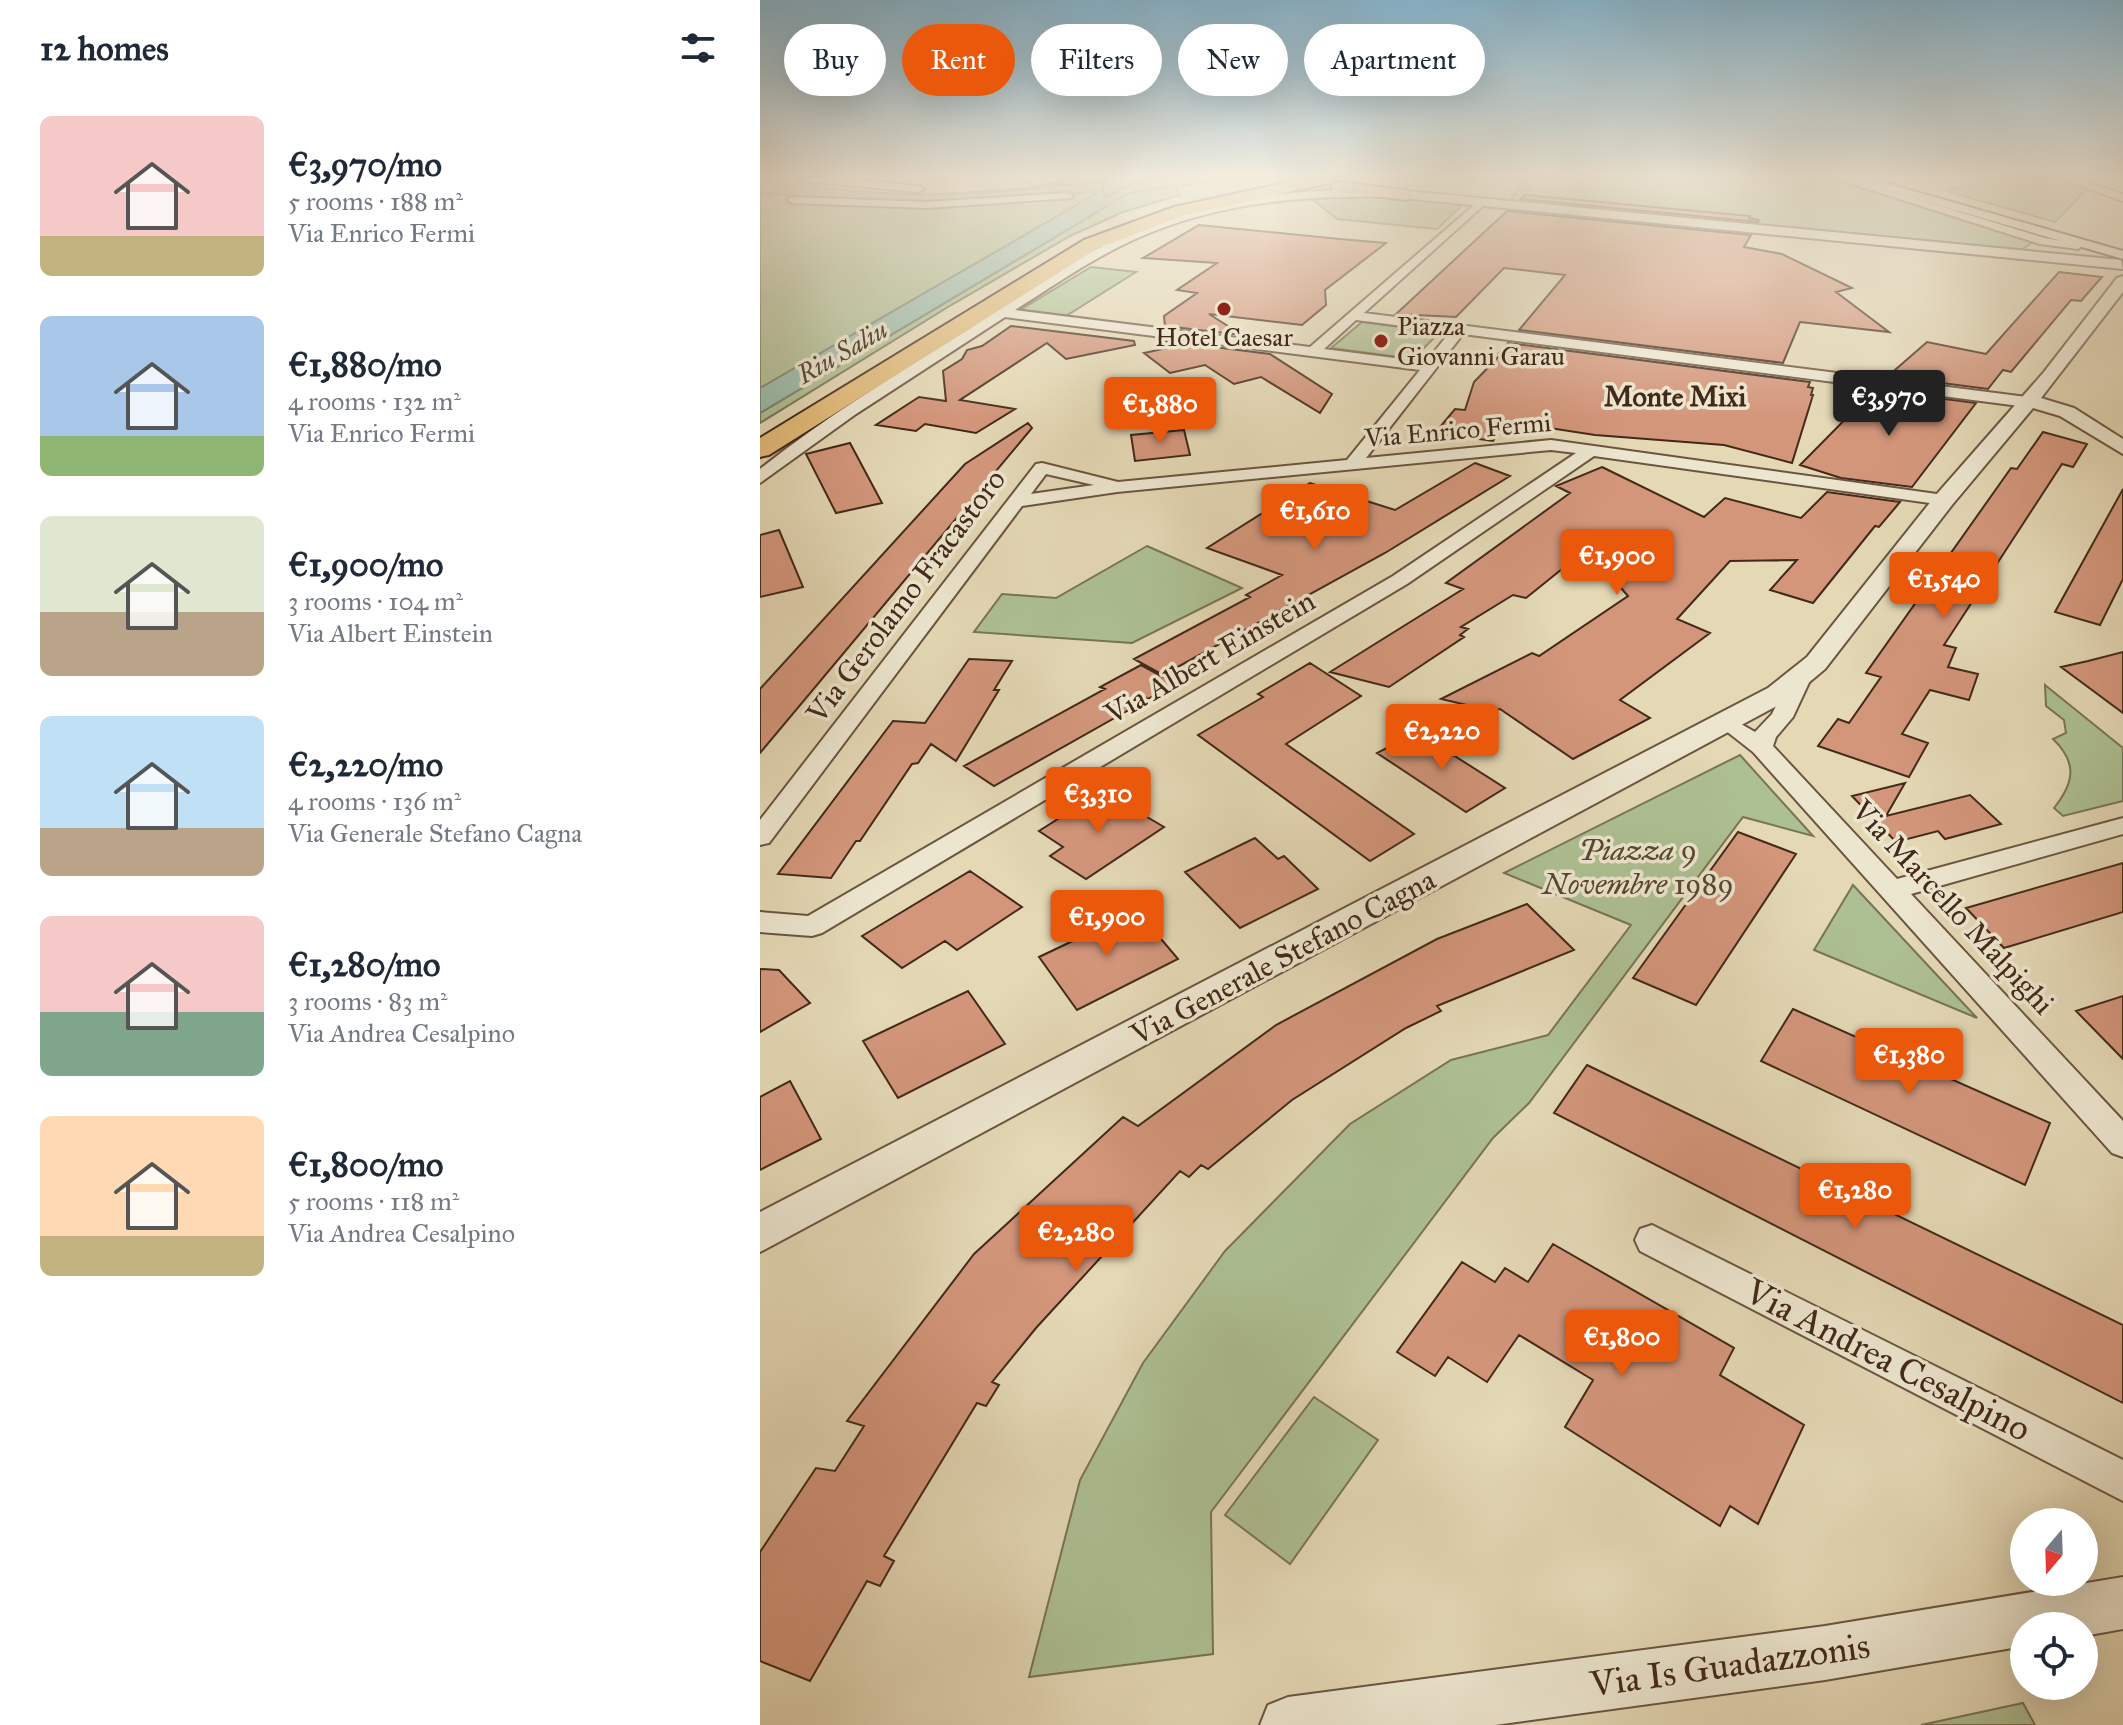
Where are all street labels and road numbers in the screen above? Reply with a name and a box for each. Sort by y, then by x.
street label: Via Enrico Fermi [1362,406,1553,454]
street label: Via Gerolamo Fracastoro [798,462,1013,731]
street label: Via Albert Einstein [1098,582,1321,732]
street label: Via Marcello Malpighi [1844,792,2062,1022]
street label: Via Generale Stefano Cagna [1124,861,1442,1053]
street label: Via Andrea Cesalpino [1737,1269,2038,1451]
street label: Via Is Guadazzonis [1586,1624,1873,1707]

